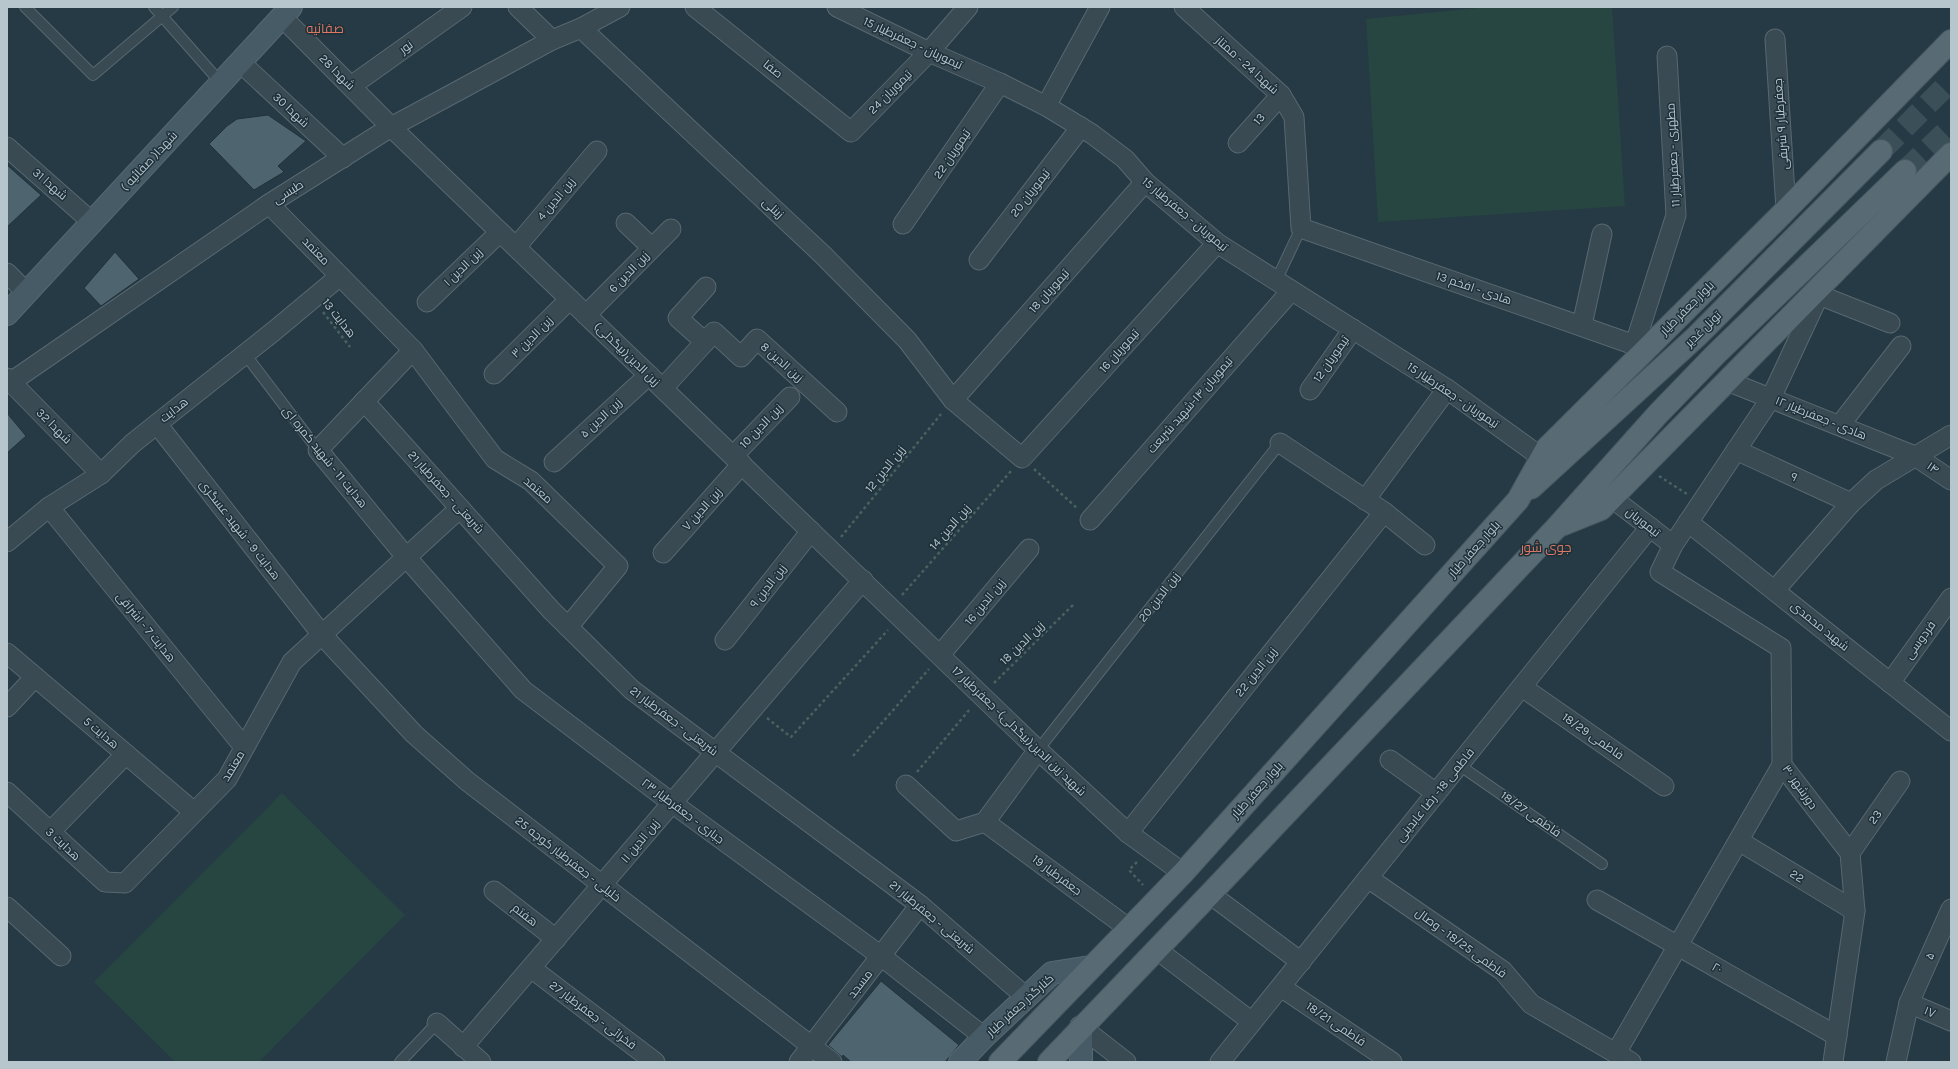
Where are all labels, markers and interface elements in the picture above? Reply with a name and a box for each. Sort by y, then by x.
street label: تیموریان - جعفرطیار 15 [861,14,966,72]
district label: صفائیه [306,21,344,36]
street label: شهدا 24 - ممتاز [1212,32,1281,97]
street label: نور [396,37,415,57]
street label: شهدا 28 [316,51,358,93]
street label: صفا [760,57,786,81]
street label: تیموریان 24 [865,67,915,117]
street label: جعفرطیار ۹ شریفی [1771,78,1791,170]
street label: شهدا 30 [270,90,312,130]
street label: مطهری - جعفرطیار 11 [1663,103,1683,207]
street label: 13 [1250,110,1268,128]
street label: تیموریان 22 [930,126,974,181]
street label: شهدا( صفائیه ) [118,128,180,194]
street label: شهدا 31 [30,165,70,203]
street label: تیموریان 20 [1007,166,1053,220]
street label: تیموریان - جعفرطیار 15 [1139,174,1231,255]
street label: زین الدین 4 [534,175,578,223]
street label: طبسی [270,177,306,207]
street label: زینلی [759,195,787,221]
street label: معتمد [299,234,333,268]
street label: زین الدین ۱ [441,245,485,289]
street label: زین الدین 6 [606,248,652,296]
street label: تیموریان 18 [1026,266,1073,316]
street label: هادی - افخم 13 [1434,269,1514,308]
street label: بلوار جعفر طیار [1656,278,1717,339]
street label: هدایت 13 [319,296,359,340]
street label: تونل غدیر [1681,308,1725,350]
street label: زین الدین ۳ [508,313,556,361]
street label: زین الدین(بیگدلی) [591,319,663,389]
street label: تیموریان 16 [1096,326,1143,376]
street label: تیموریان 12 [1310,332,1353,385]
street label: زین الدین 8 [758,339,806,385]
street label: تیموریان ۱۴-شهید شریعت [1144,353,1236,456]
street label: تیموریان - جعفرطیار 15 [1404,359,1502,431]
street label: هادی - جعفرطیار ۱۲ [1773,393,1869,443]
street label: هدایت [157,395,191,425]
street label: زین الدین ۵ [577,395,625,441]
street label: زین الدین 10 [736,401,786,451]
street label: هدایت 11 - شهید کمره ای [280,403,370,511]
street label: شهدا 32 [33,405,75,447]
street label: زین الدین 12 [862,443,908,495]
street label: شریعتی - جعفرطیار 21 [405,448,487,536]
street label: ۱۴ [1924,459,1942,477]
street label: ۹ [1788,469,1800,485]
street label: معتمد [521,474,555,506]
street label: هدایت 9 - شهید عسگری [197,477,283,583]
street label: زین الدین ۷ [679,485,725,533]
street label: زین الدین 14 [926,501,974,553]
street label: تیموریان [1623,504,1664,540]
street label: بلوار جعفر طیار [1445,518,1503,581]
district label: جوی شور [1519,540,1572,555]
street label: زین الدین ۹ [747,562,789,610]
street label: زین الدین 20 [1135,569,1183,625]
street label: زین الدین 16 [962,576,1008,628]
street label: هدایت 7 - اشراقی [114,589,178,665]
street label: شهید محمدی [1788,598,1852,654]
street label: زین الدین 18 [997,618,1047,668]
street label: فردوسی [1901,618,1939,662]
street label: زین الدین 22 [1232,645,1280,699]
street label: شهید زین الدین(بیگدلی)- جعفرطیار 17 [949,663,1089,799]
street label: شریعتی - جعفرطیار 21 [627,683,721,759]
street label: فاطمی 18/29 [1560,710,1626,762]
street label: هدایت 5 [80,714,122,752]
street label: فاطمی 18- رضا عابدینی [1393,745,1477,845]
street label: معتمد [218,748,248,784]
street label: بلوار جعفر طیار [1228,759,1286,822]
street label: دورشهر ۳۰ [1780,762,1820,812]
street label: جباری - جعفرطیار ۲۳ [639,775,727,847]
street label: فاطمی 18/27 [1498,788,1564,840]
street label: 23 [1865,807,1885,827]
street label: خلیلی - جعفرطیار کوچه 25 [511,813,624,906]
street label: زین الدین ۱۱ [618,816,662,866]
street label: هدایت 3 [43,825,83,863]
street label: جعفرطیار 19 [1029,852,1085,898]
street label: 22 [1787,866,1807,886]
street label: شریعتی - جعفرطیار 21 [887,877,977,957]
street label: هفتم [509,901,541,930]
street label: فاطمی 18/25 - وصال [1413,905,1509,981]
street label: ۵ [1922,950,1938,962]
street label: ۲۰ [1709,960,1725,976]
street label: مسجد [845,967,875,1001]
street label: کنارگذر جعفر طیار [983,971,1057,1040]
street label: فخرائی - جعفرطیار 27 [547,978,639,1052]
street label: فاطمی 18/21 [1304,999,1368,1049]
street label: ۱۷ [1922,1003,1938,1021]

